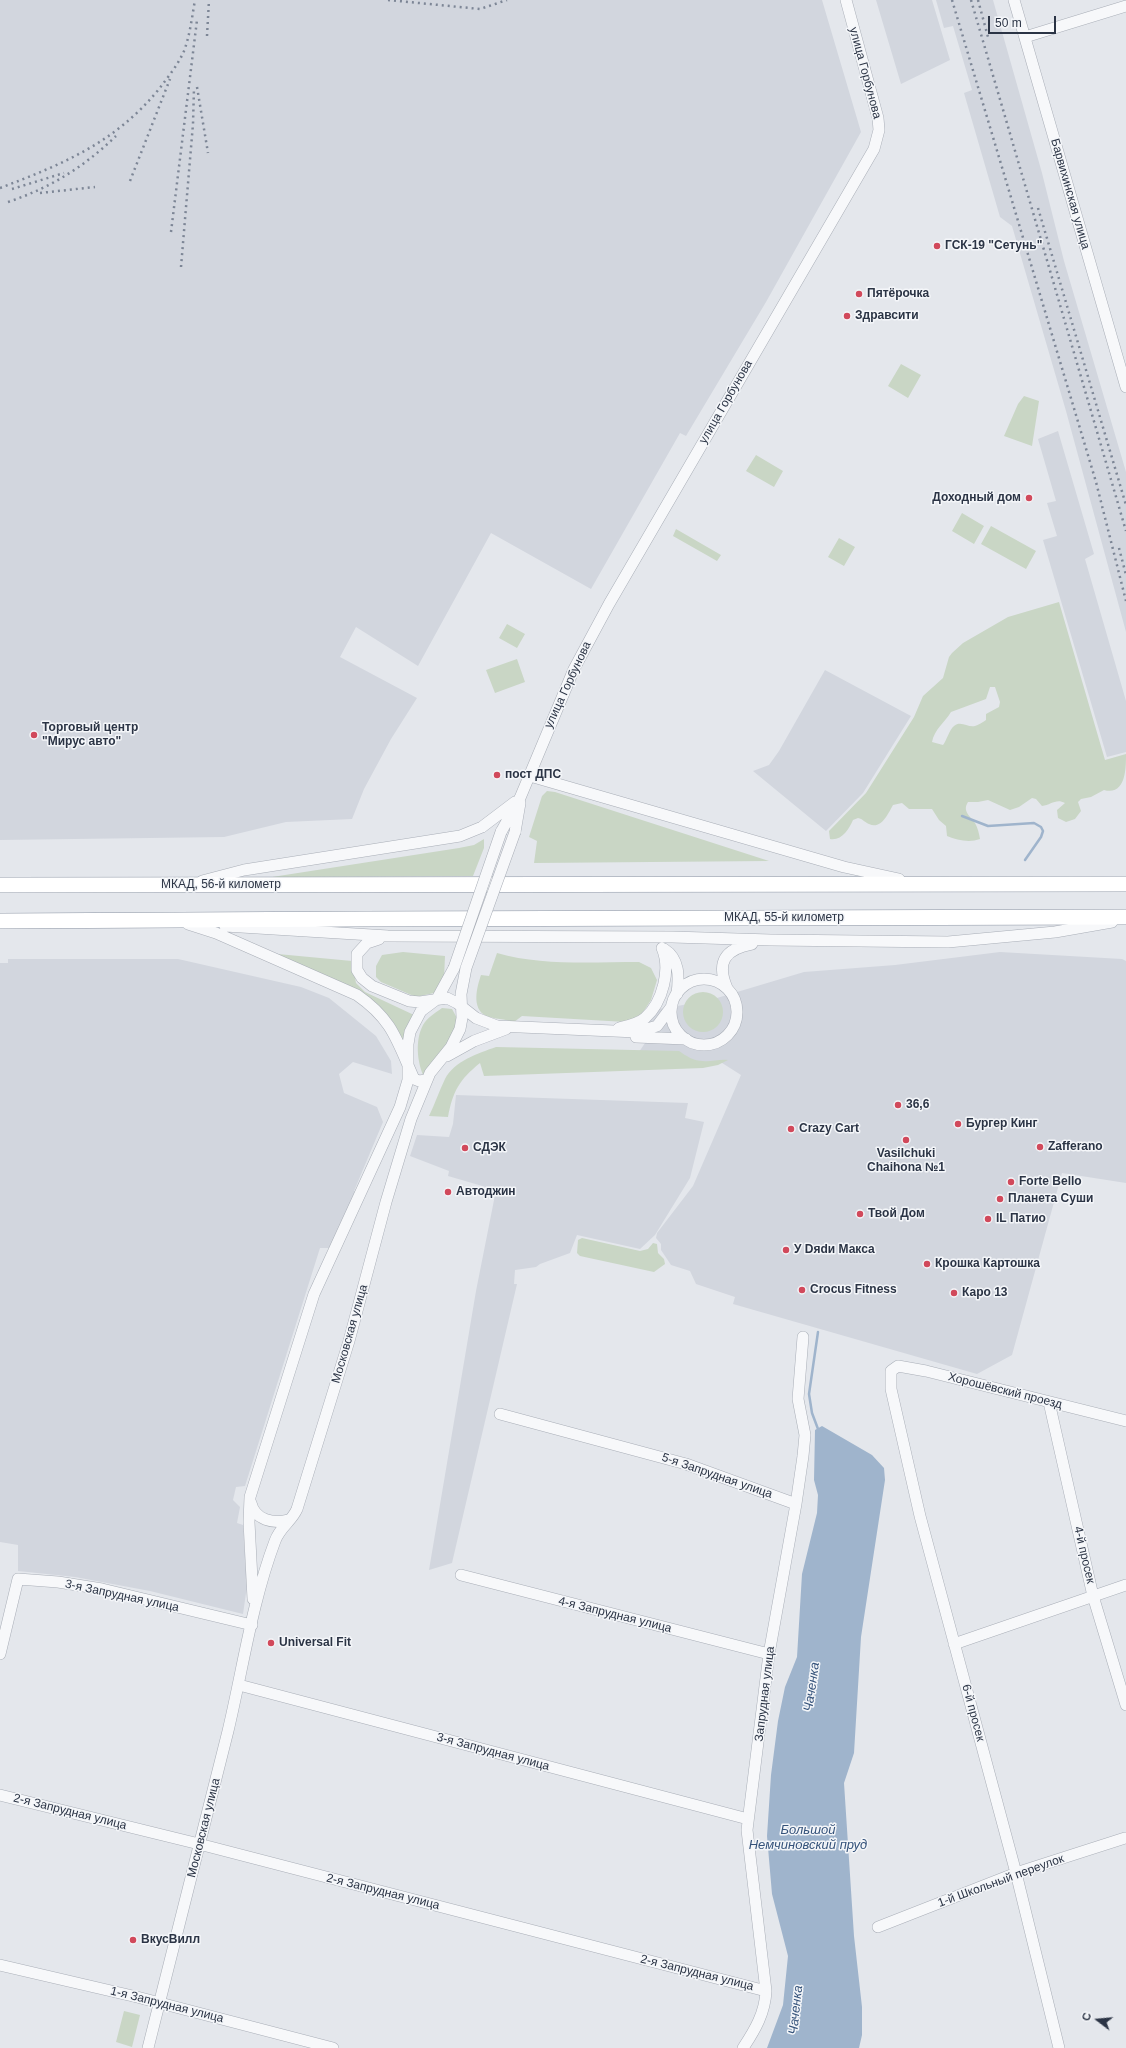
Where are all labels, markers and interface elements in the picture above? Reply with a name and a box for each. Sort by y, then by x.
scale bar [990,8,1058,34]
text: 50 m [995,16,1022,30]
street label: улица Горбунова [846,26,884,120]
street label: Барвихинская улица [1047,137,1093,251]
place label: ГСК-19 "Сетунь" [945,239,1042,253]
marker: ГСК-19 "Сетунь" [932,241,942,251]
place label: Пятёрочка [867,287,929,301]
marker: Пятёрочка [854,289,864,299]
place label: Здравсити [855,309,919,323]
marker: Здравсити [842,311,852,321]
street label: улица Горбунова [696,358,756,446]
place label: Доходный дом [932,491,1021,505]
marker: Доходный дом [1024,493,1034,503]
street label: улица Горбунова [542,639,594,731]
place label: Торговый центр "Мирус авто" [42,721,138,749]
marker: Торговый центр "Мирус авто" [29,730,39,740]
place label: пост ДПС [505,768,561,782]
marker: пост ДПС [492,770,502,780]
street label: МКАД, 56-й километр [161,878,281,892]
street label: МКАД, 55-й километр [724,911,844,925]
place label: 36,6 [906,1098,929,1112]
marker: 36,6 [893,1100,903,1110]
place label: Бургер Кинг [966,1117,1038,1131]
marker: Бургер Кинг [953,1119,963,1129]
place label: Crazy Cart [799,1122,859,1136]
marker: Crazy Cart [786,1124,796,1134]
marker: Vasilchuki Chaihona №1 [901,1135,911,1145]
place label: Zafferano [1048,1140,1103,1154]
place label: СДЭК [473,1141,506,1155]
marker: Zafferano [1035,1142,1045,1152]
marker: СДЭК [460,1143,470,1153]
place label: Vasilchuki Chaihona №1 [867,1147,945,1175]
place label: Forte Bello [1019,1175,1082,1189]
marker: Forte Bello [1006,1177,1016,1187]
place label: Автоджин [456,1185,516,1199]
marker: Автоджин [443,1187,453,1197]
place label: Планета Суши [1008,1192,1093,1206]
marker: Планета Суши [995,1194,1005,1204]
place label: Твой Дом [868,1207,925,1221]
marker: Твой Дом [855,1209,865,1219]
place label: IL Патио [996,1212,1046,1226]
marker: IL Патио [983,1214,993,1224]
place label: У Dяdи Макса [794,1243,875,1257]
marker: У Dяdи Макса [781,1245,791,1255]
place label: Крошка Картошка [935,1257,1040,1271]
marker: Крошка Картошка [922,1259,932,1269]
street label: Московская улица [329,1283,371,1385]
place label: Crocus Fitness [810,1283,897,1297]
marker: Crocus Fitness [797,1285,807,1295]
place label: Каро 13 [962,1286,1007,1300]
marker: Каро 13 [949,1288,959,1298]
street label: Хорошёвский проезд [947,1370,1063,1412]
street label: 5-я Запрудная улица [660,1450,774,1502]
street label: 4-й просек [1070,1525,1098,1585]
street label: 3-я Запрудная улица [64,1577,180,1615]
street label: 4-я Запрудная улица [557,1594,673,1636]
place label: Universal Fit [279,1636,351,1650]
marker: Universal Fit [266,1638,276,1648]
street label: Запрудная улица [752,1646,778,1742]
water label: Чаченка [801,1661,823,1713]
street label: 6-й просек [958,1683,988,1743]
street label: 3-я Запрудная улица [435,1730,551,1774]
street label: Московская улица [185,1777,223,1879]
street label: 2-я Запрудная улица [12,1791,128,1833]
water label: Большой Немчиновский пруд [749,1822,867,1853]
street label: 1-й Школьный переулок [936,1851,1066,1911]
street label: 2-я Запрудная улица [325,1871,441,1913]
place label: ВкусВилл [141,1933,200,1947]
marker: ВкусВилл [128,1935,138,1945]
street label: 2-я Запрудная улица [639,1952,755,1994]
street label: 1-я Запрудная улица [109,1984,225,2026]
water label: Чаченка [786,1985,806,2035]
north arrow [1078,2000,1118,2040]
text: С [1080,2011,1093,2022]

